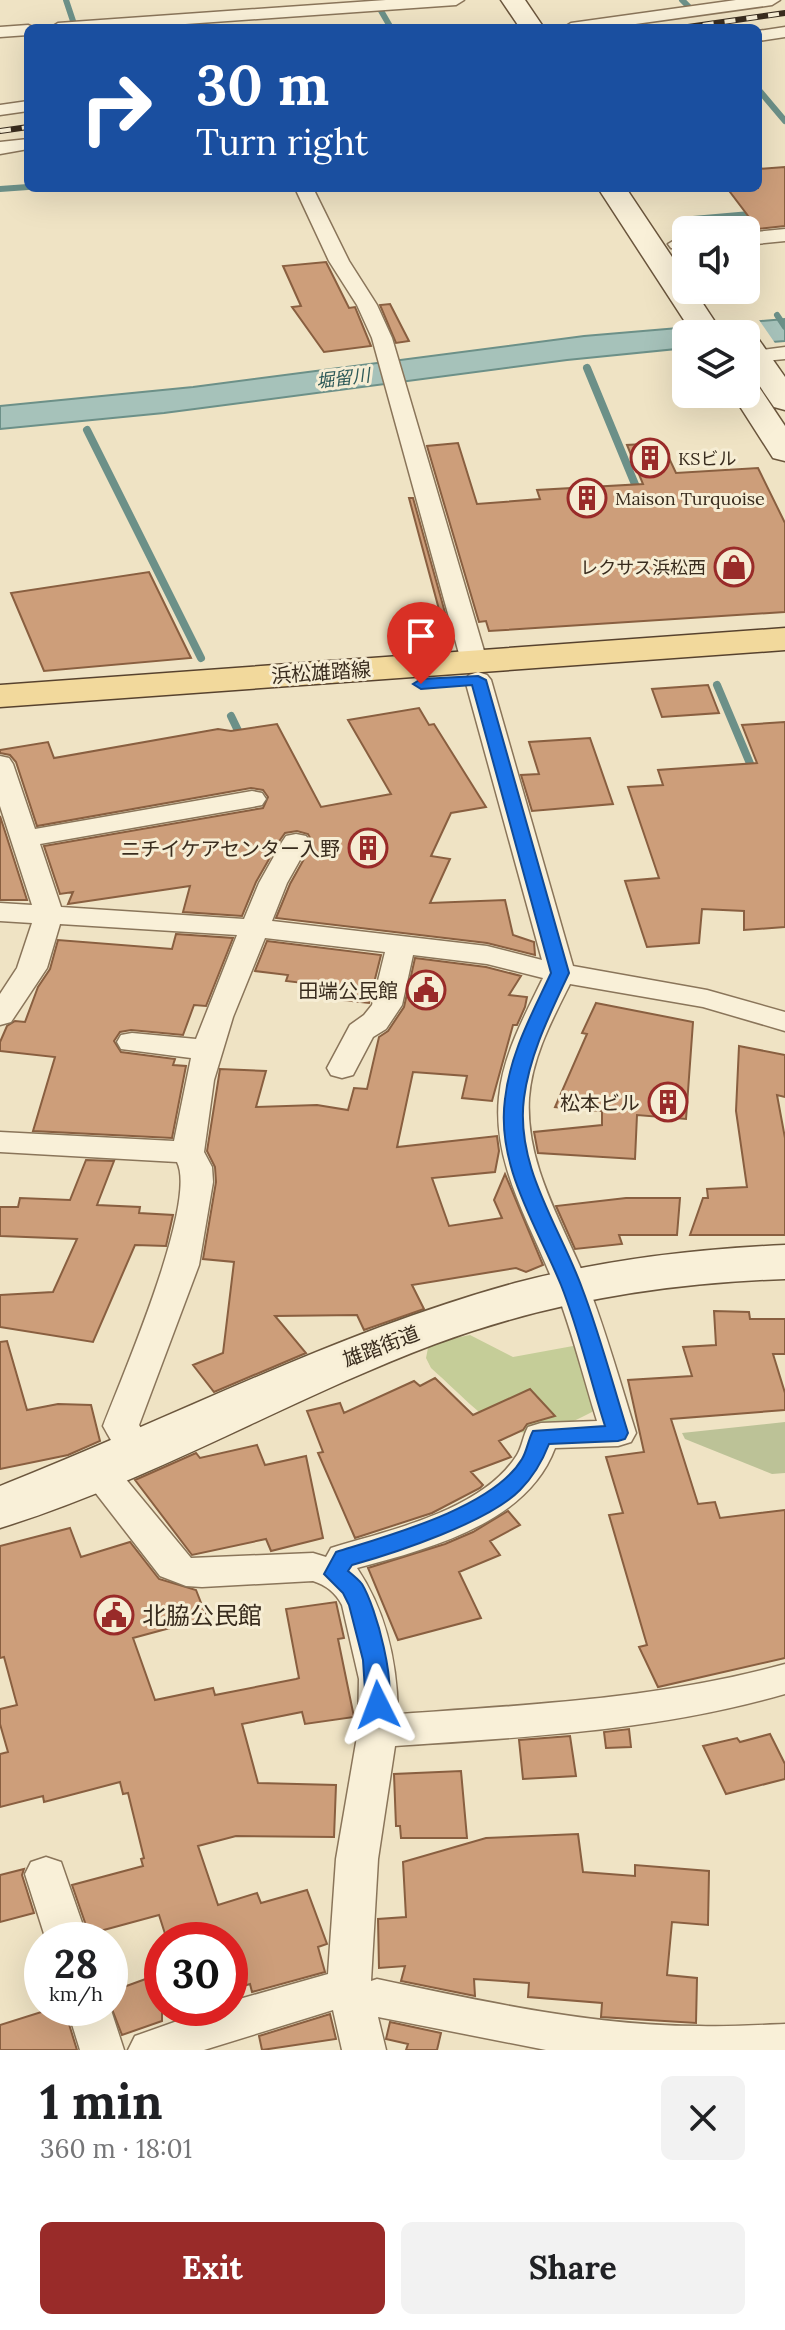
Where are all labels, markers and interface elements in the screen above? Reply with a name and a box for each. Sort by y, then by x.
text: 30 m [196,49,329,120]
icon: right [64,56,168,160]
text: Turn right [196,119,369,165]
map controls [672,216,760,408]
button: sound [672,216,760,304]
button: layers [672,320,760,408]
water label: 堀留川 [315,363,373,393]
building icon: KSビル [629,437,671,479]
place label: KSビル [678,447,737,470]
building icon: Maison Turquoise [566,477,608,519]
place label: Maison Turquoise [615,487,765,510]
shop icon: レクサス浜松西 [713,546,755,588]
place label: レクサス浜松西 [580,556,706,579]
pin [387,602,455,684]
icon: arrive [399,614,443,658]
street label: 浜松雄踏線 [270,656,372,688]
building icon: ニチイケアセンター入野 [347,827,389,869]
place label: ニチイケアセンター入野 [120,836,340,861]
public building icon: 田端公民館 [405,969,447,1011]
place label: 田端公民館 [298,978,398,1003]
building icon: 松本ビル [647,1081,689,1123]
place label: 松本ビル [560,1090,640,1115]
street label: 雄踏街道 [339,1320,423,1372]
public building icon: 北脇公民館 [93,1594,135,1636]
place label: 北脇公民館 [142,1600,262,1631]
position arrow [336,1663,420,1747]
speed limit sign: 30 [144,1922,248,2026]
text: 28 [54,1938,98,1989]
text: km/h [49,1981,103,2006]
text: 1 min [40,2071,163,2132]
button: close [661,2076,745,2160]
text: 360 m · 18:01 [40,2132,192,2165]
button: Exit [40,2222,385,2314]
button: Share [401,2222,745,2314]

